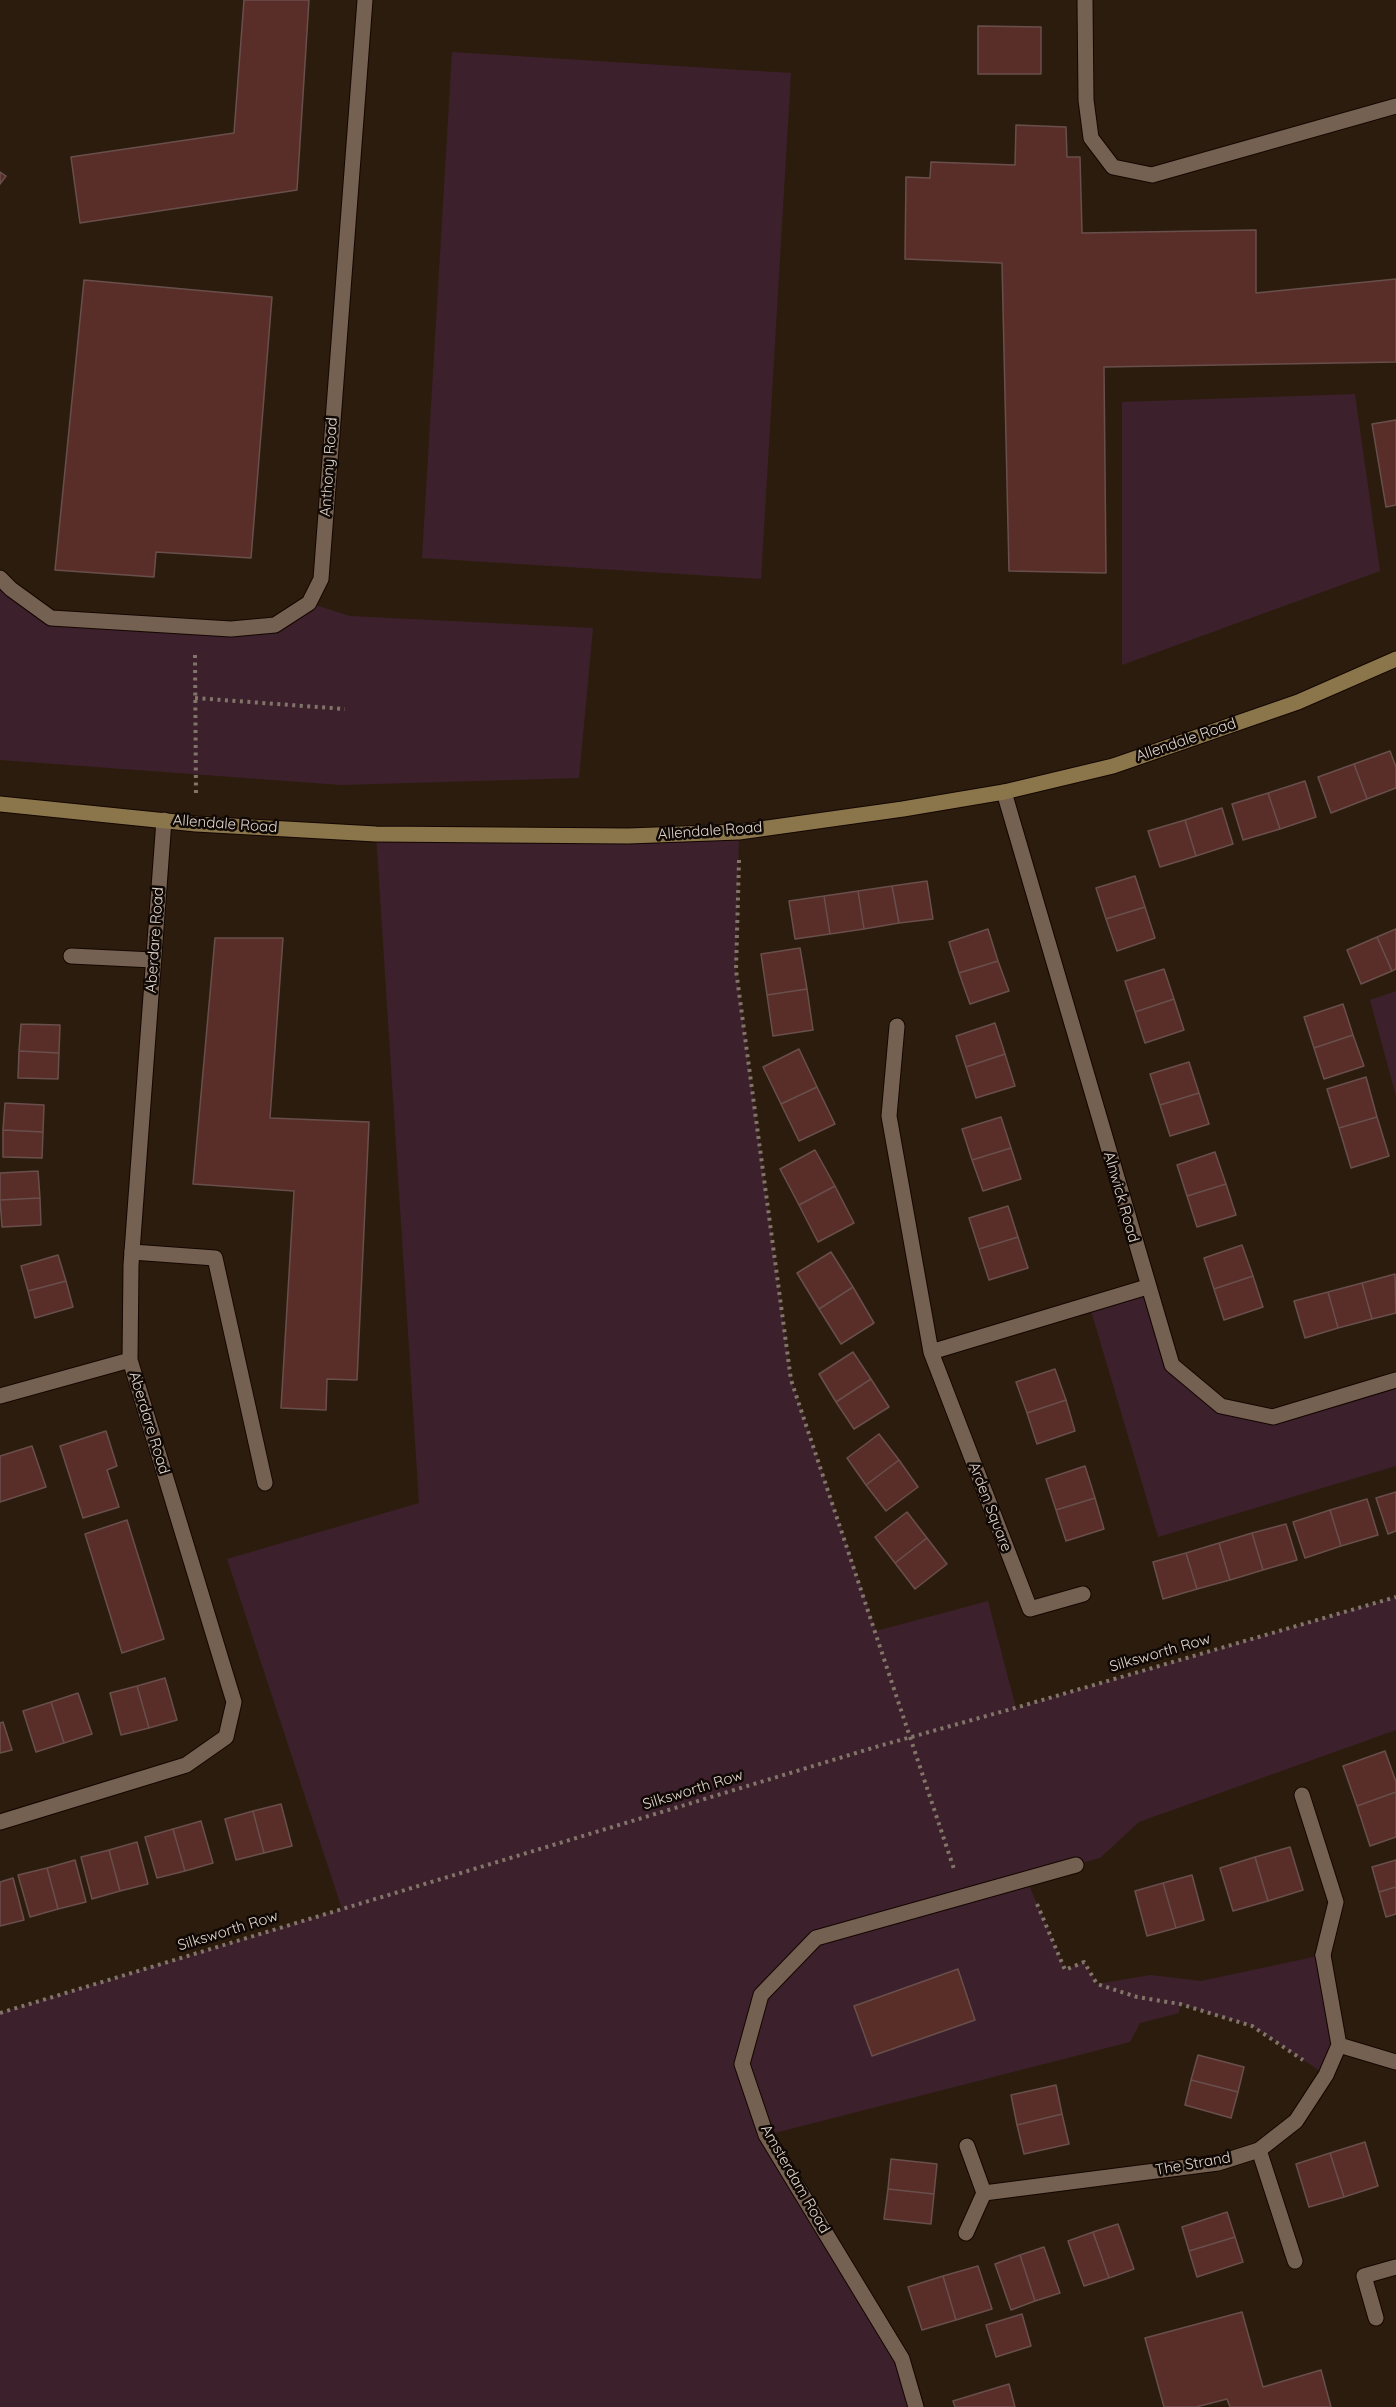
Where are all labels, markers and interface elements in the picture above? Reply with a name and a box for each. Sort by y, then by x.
street label: Anthony Road [317,417,341,517]
street label: Allendale Road [1133,714,1239,766]
street label: Allendale Road [172,811,278,837]
street label: Allendale Road [657,818,763,844]
street label: Aberdare Road [142,886,168,994]
street label: Alnwick Road [1099,1150,1143,1244]
street label: Aberdare Road [125,1370,173,1476]
street label: Arden Square [965,1460,1015,1554]
street label: Silksworth Row [1107,1630,1213,1676]
street label: Silksworth Row [641,1766,745,1814]
street label: Silksworth Row [176,1907,280,1955]
street label: Amsterdam Road [757,2121,833,2237]
street label: The Strand [1154,2149,1232,2179]

